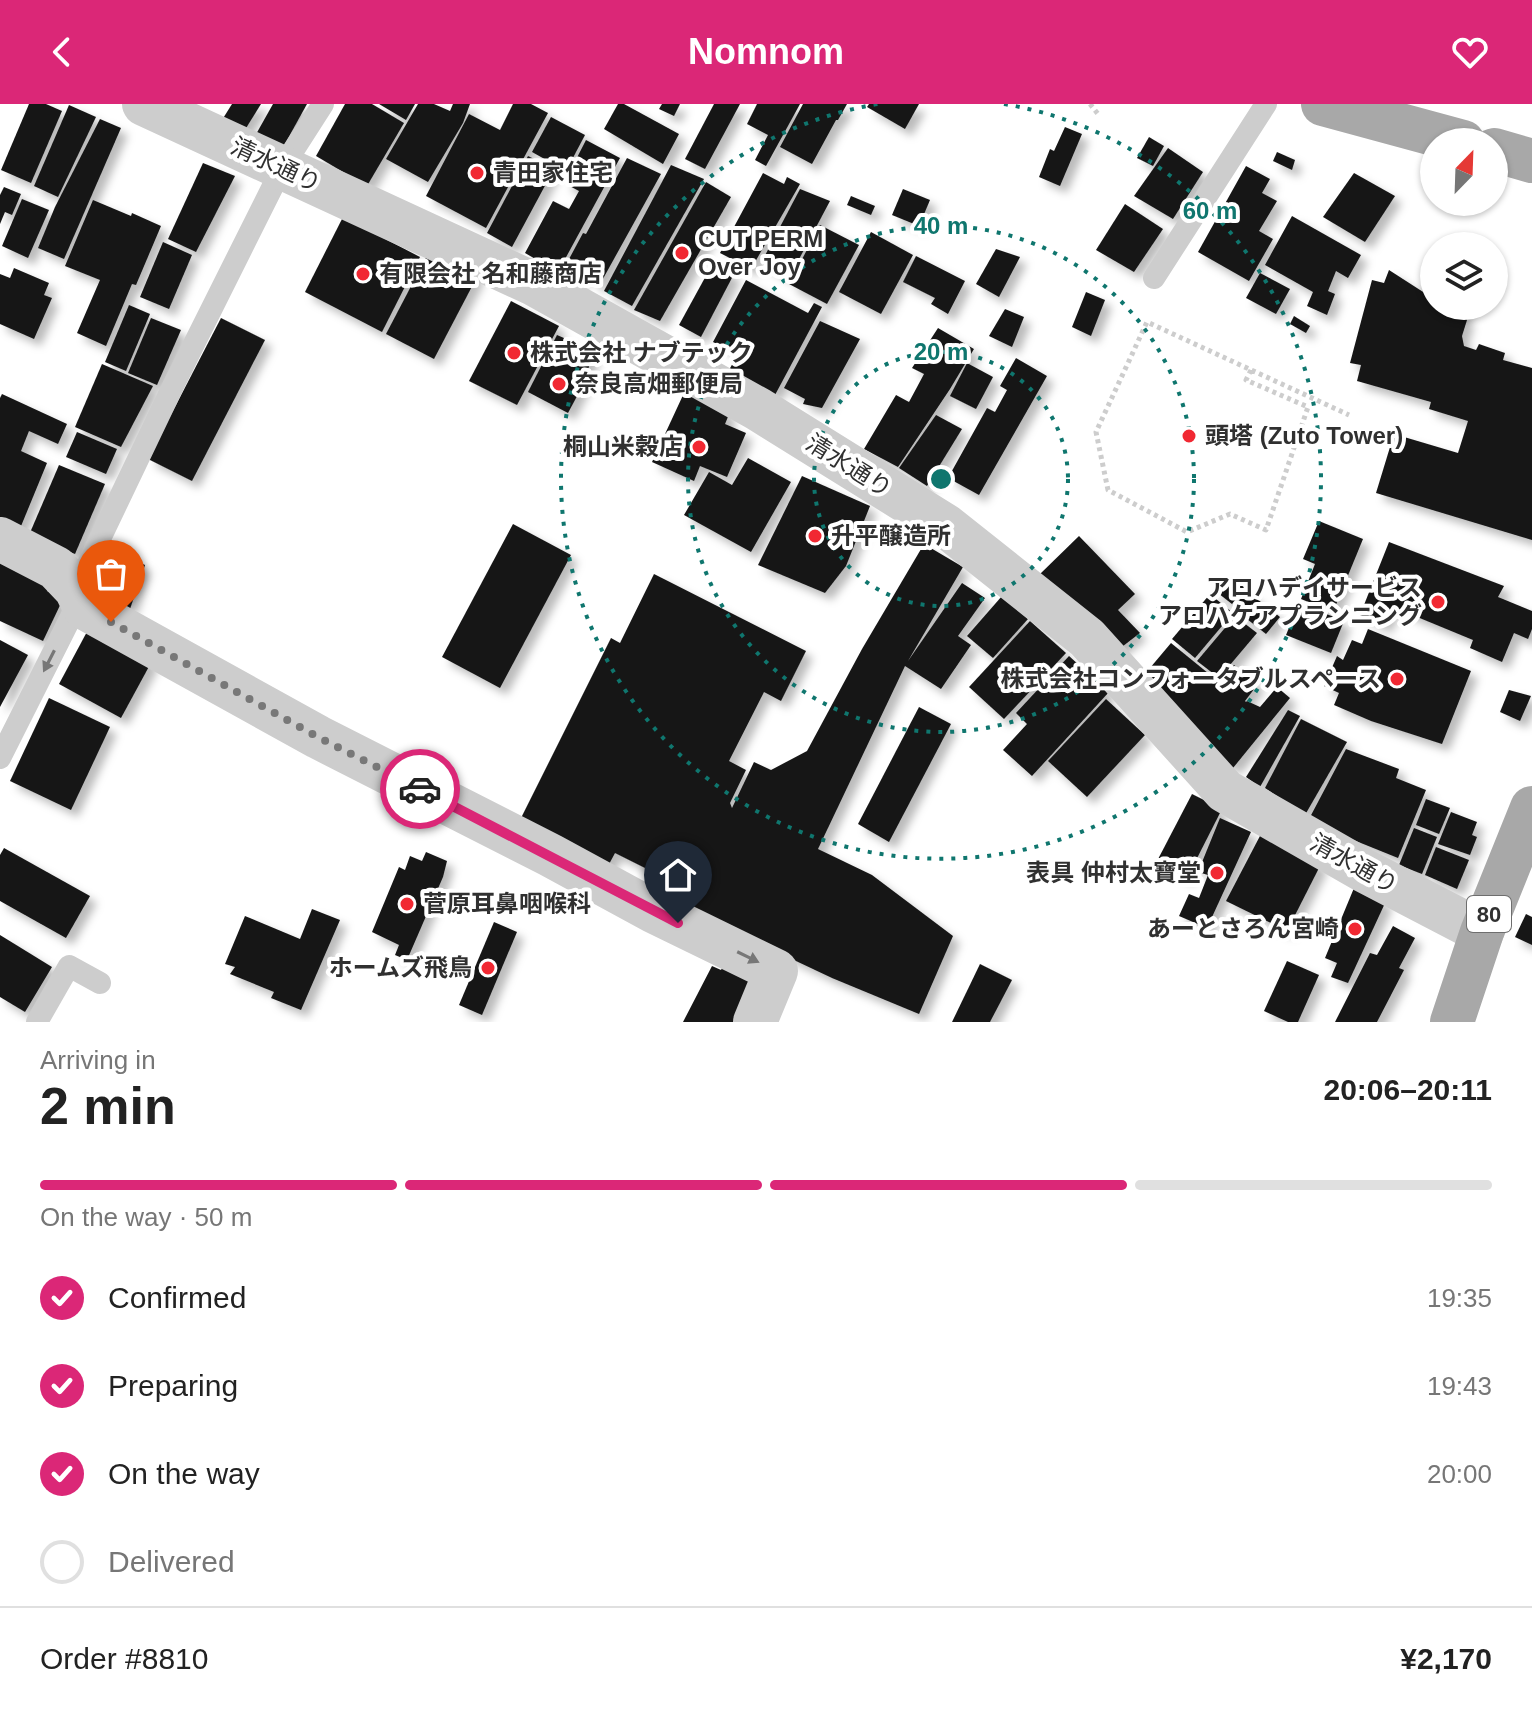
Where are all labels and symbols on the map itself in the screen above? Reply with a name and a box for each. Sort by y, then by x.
north arrow [1420,128,1508,216]
street label: 清水通り [227,132,325,197]
place label: 青田家住宅 [493,159,613,186]
marker: 青田家住宅 [468,164,486,182]
text: 60 m [1183,197,1237,224]
text: 40 m [914,212,968,239]
place label: CUT PERM Over Joy [698,225,823,280]
marker: CUT PERM Over Joy [673,244,691,262]
place label: 有限会社 名和藤商店 [379,260,602,287]
marker: 有限会社 名和藤商店 [354,265,372,283]
text: 20 m [914,338,968,365]
place label: 株式会社 ナブテック [530,339,753,366]
marker: 株式会社 ナブテック [505,344,523,362]
place label: 奈良高畑郵便局 [575,370,743,397]
marker: 奈良高畑郵便局 [550,375,568,393]
place label: 頭塔 (Zuto Tower) [1205,422,1403,449]
marker: 頭塔 (Zuto Tower) [1180,427,1198,445]
street label: 清水通り [801,429,897,502]
place label: 桐山米穀店 [563,433,683,460]
marker: 桐山米穀店 [690,438,708,456]
centre of rings [927,465,955,493]
place label: 升平醸造所 [831,522,951,549]
marker: 升平醸造所 [806,527,824,545]
pin [77,540,145,622]
place label: アロハデイサービス アロハケアプランニング [1158,574,1422,629]
marker: アロハデイサービス アロハケアプランニング [1429,593,1447,611]
one-way arrow [42,649,55,672]
place label: 株式会社コンフォータブルスペース [1001,665,1381,692]
marker: 株式会社コンフォータブルスペース [1388,670,1406,688]
courier [380,749,460,829]
street label: 清水通り [1306,828,1403,899]
pin [644,841,712,923]
place label: 表具 仲村太寶堂 [1026,859,1201,886]
marker: 表具 仲村太寶堂 [1208,864,1226,882]
place label: 菅原耳鼻咽喉科 [423,890,591,917]
marker: 菅原耳鼻咽喉科 [398,895,416,913]
road number: 80 [1467,896,1511,932]
place label: あーとさろん宮崎 [1147,915,1339,942]
marker: あーとさろん宮崎 [1346,920,1364,938]
one-way arrow [736,950,759,964]
place label: ホームズ飛鳥 [329,954,472,981]
marker: ホームズ飛鳥 [479,959,497,977]

